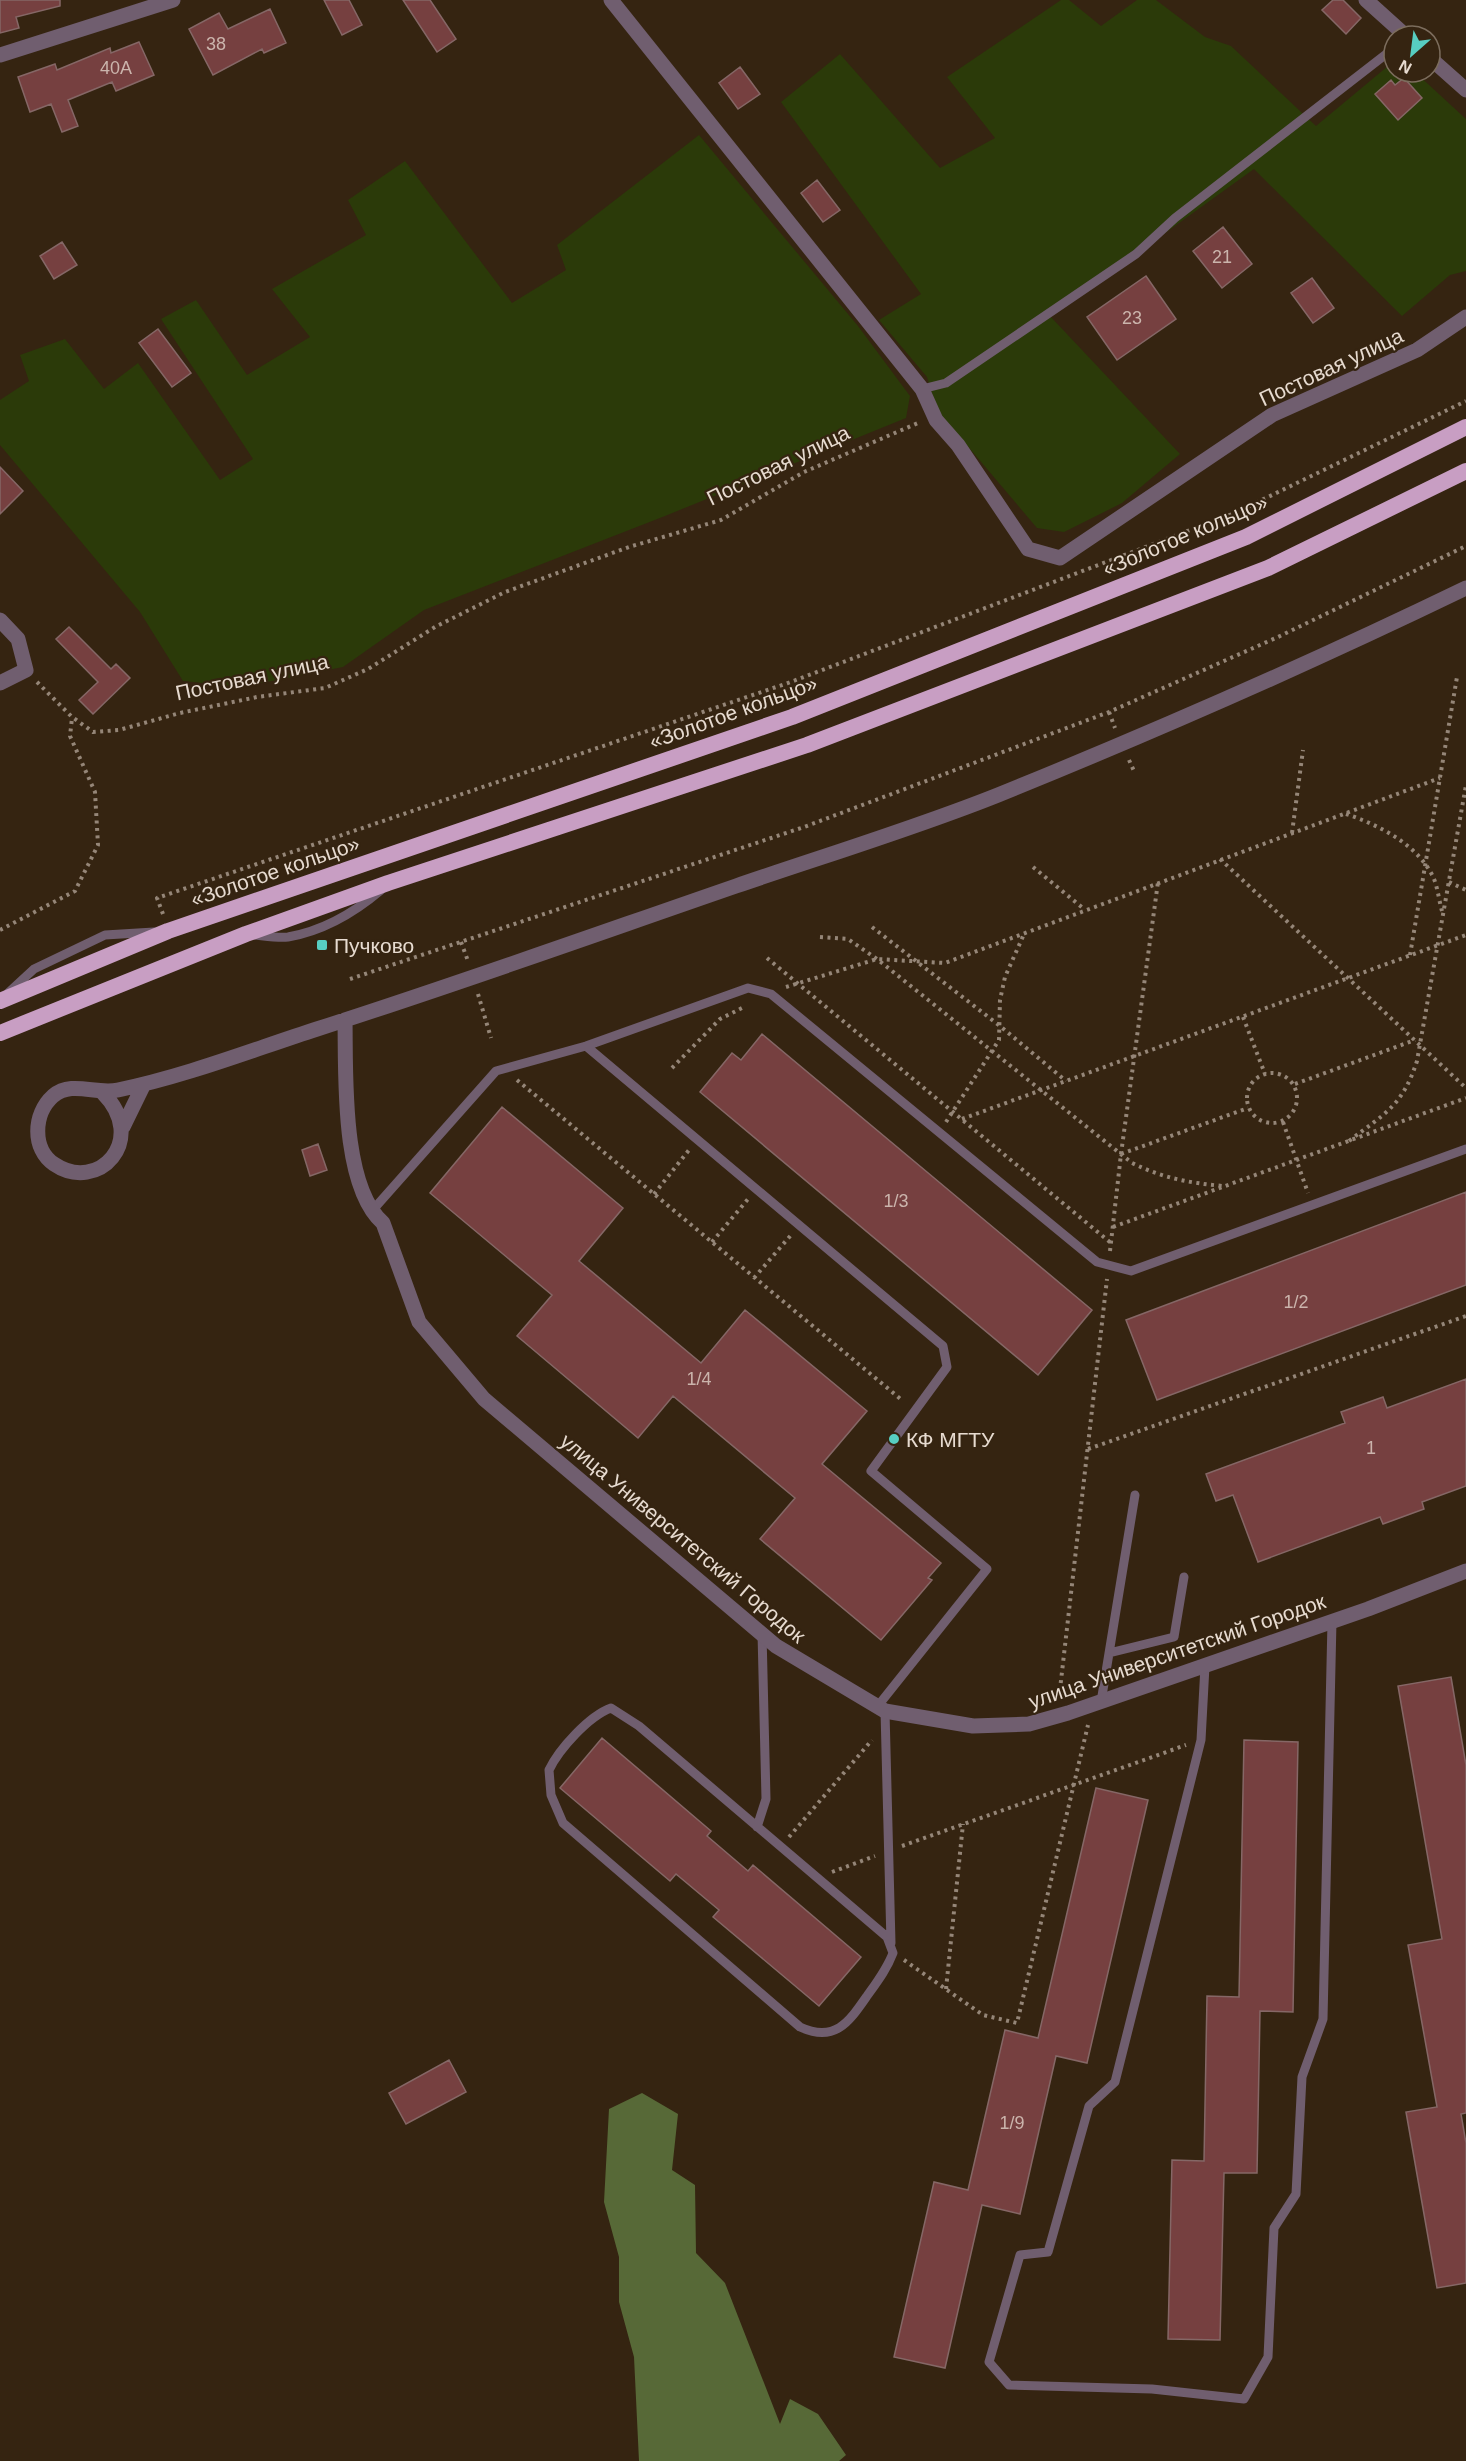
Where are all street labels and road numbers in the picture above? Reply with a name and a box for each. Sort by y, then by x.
street label: Постовая улица [1256,324,1407,410]
street label: Постовая улица [703,420,853,510]
street label: «Золотое кольцо» [1099,490,1271,580]
street label: Постовая улица [173,649,331,704]
street label: «Золотое кольцо» [646,671,820,753]
street label: «Золотое кольцо» [188,831,362,911]
street label: улица Университетский Городок [556,1429,811,1648]
street label: улица Университетский Городок [1026,1589,1329,1713]

